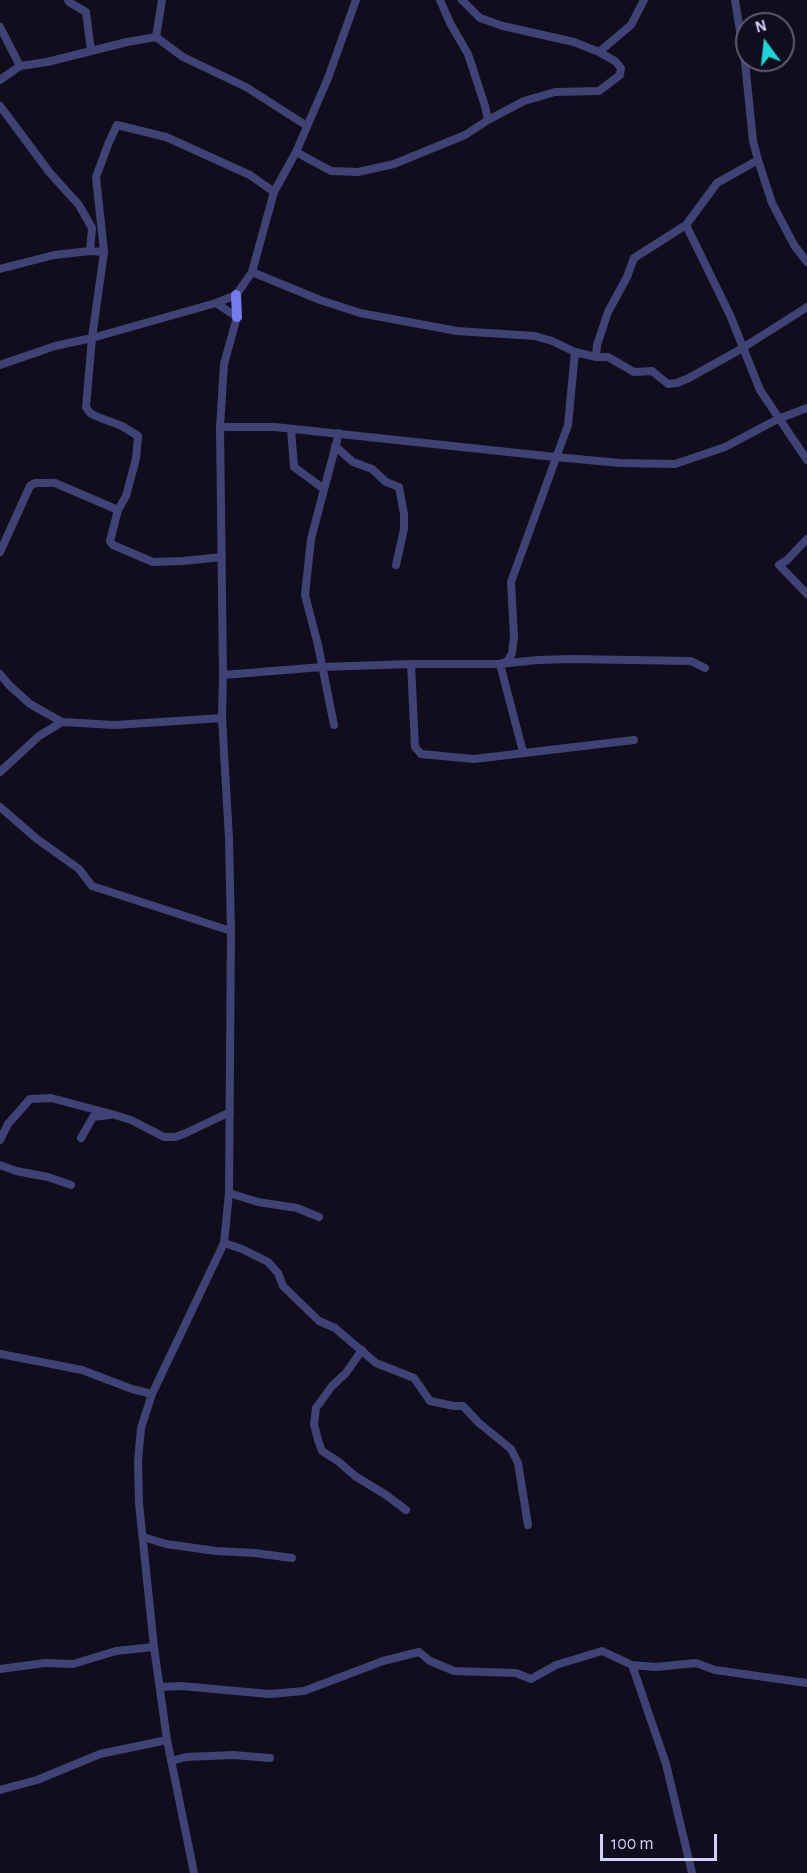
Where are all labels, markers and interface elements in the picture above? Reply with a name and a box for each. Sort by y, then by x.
north arrow [735,12,795,72]
text: N [753,17,768,36]
scale bar [603,1822,720,1860]
text: 100 m [611,1835,654,1853]

